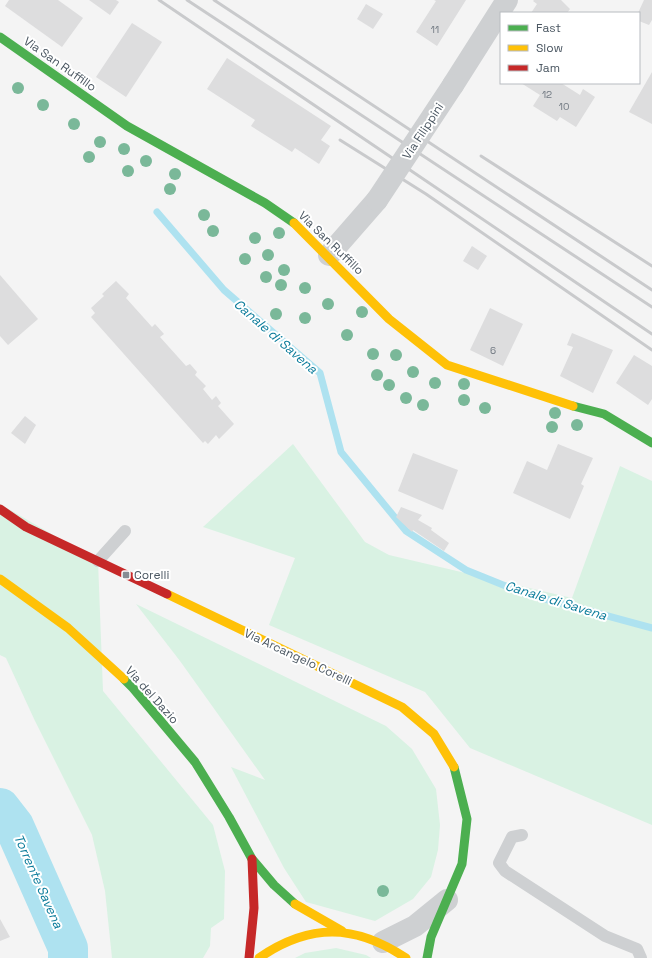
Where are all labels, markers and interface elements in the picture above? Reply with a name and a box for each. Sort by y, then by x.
legend [500,12,640,84]
text: Fast [536,20,561,36]
house number: 11 [431,23,439,36]
street label: Via San Ruffillo [21,33,99,95]
text: Slow [536,40,563,56]
text: Jam [536,60,560,76]
house number: 12 [542,88,552,101]
street label: Via Filippini [399,100,447,162]
house number: 10 [559,100,569,113]
street label: Via San Ruffillo [295,208,367,278]
water label: Canale di Savena [230,295,321,378]
house number: 6 [490,344,496,357]
place label: Corelli [134,567,169,583]
marker: Corelli [121,570,131,580]
water label: Canale di Savena [503,577,609,624]
street label: Via Arcangelo Corelli [242,625,354,689]
street label: Via del Dazio [122,663,182,727]
water label: Torrente Savena [10,832,67,931]

